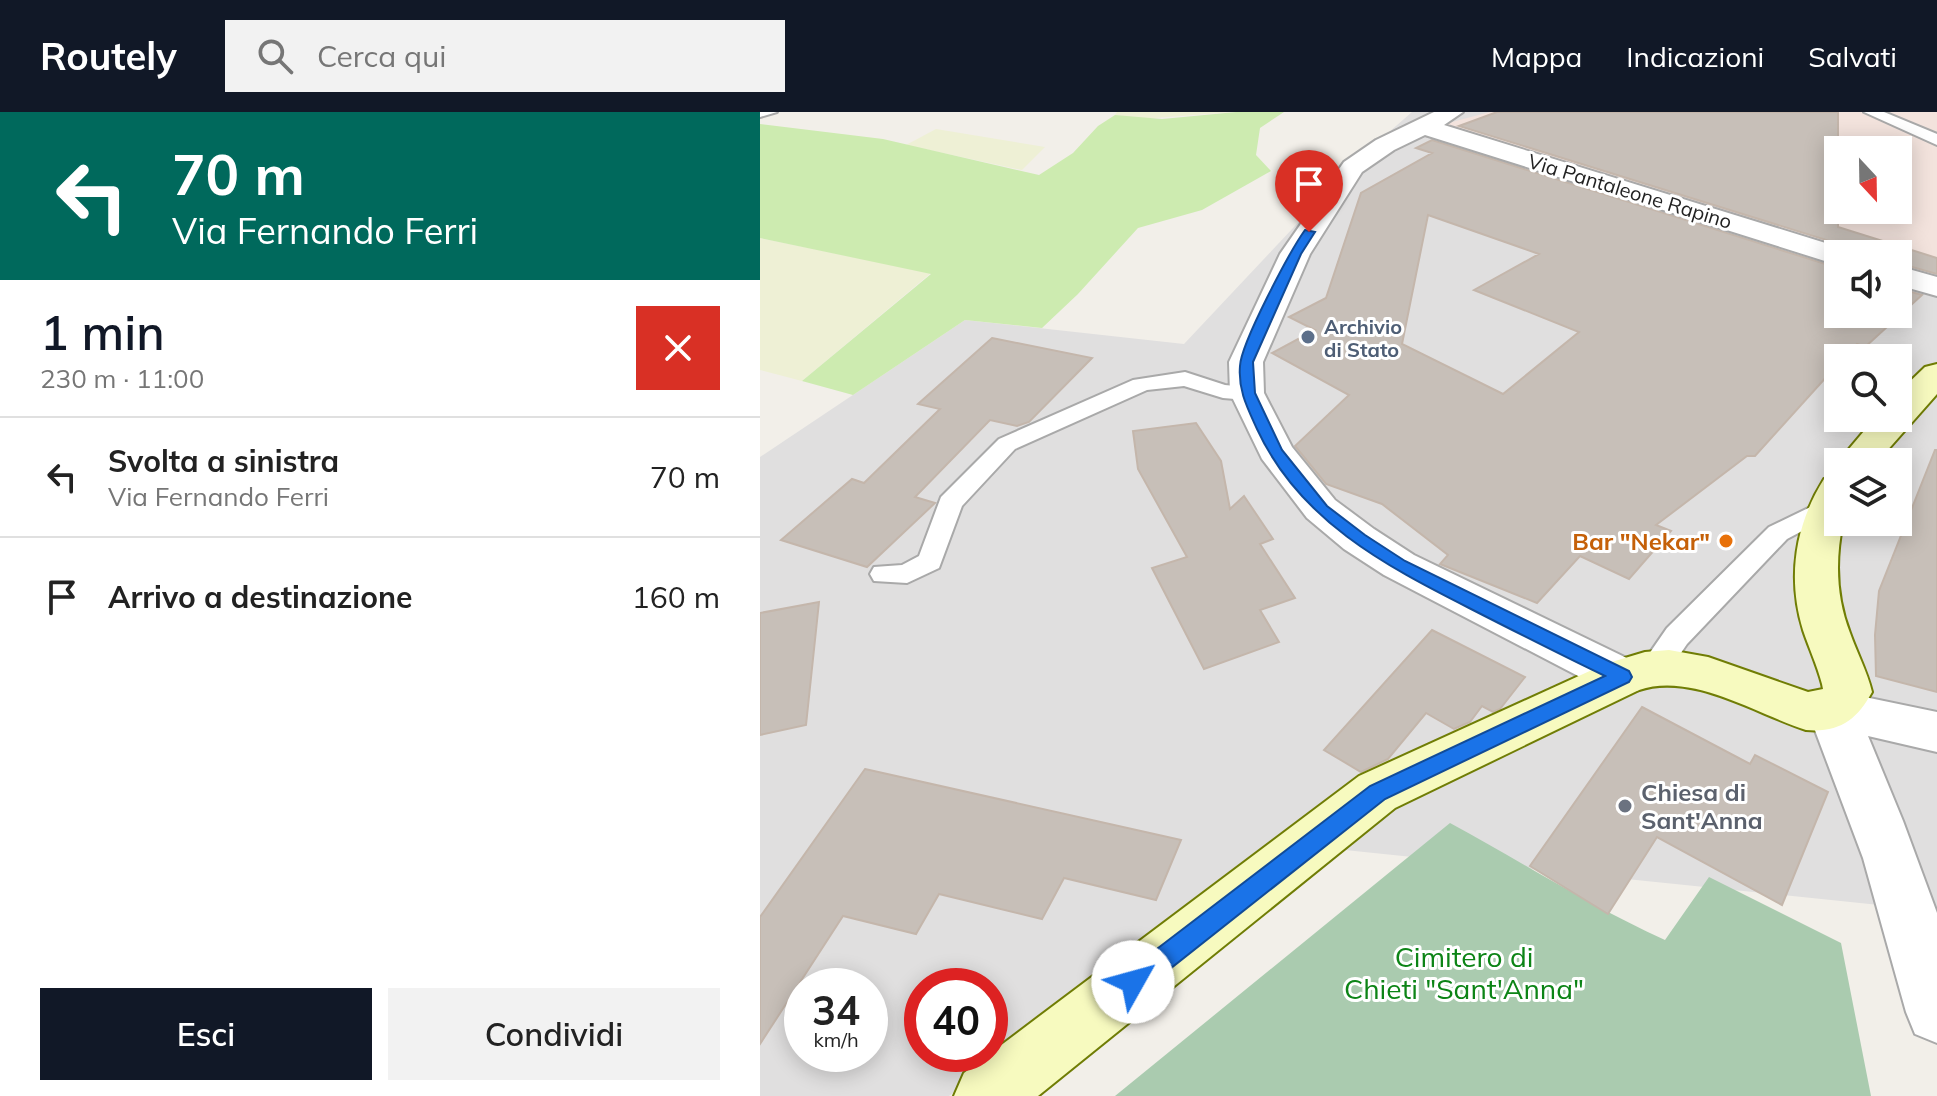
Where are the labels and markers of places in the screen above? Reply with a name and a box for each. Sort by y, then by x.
pin [1275,150,1343,232]
place label: Archivio di Stato [1324,314,1402,362]
marker: Archivio di Stato [1299,328,1317,346]
place label: Bar "Nekar" [1572,526,1710,556]
marker: Bar "Nekar" [1717,532,1735,550]
place label: Chiesa di Sant'Anna [1641,777,1763,835]
marker: Chiesa di Sant'Anna [1616,797,1634,815]

